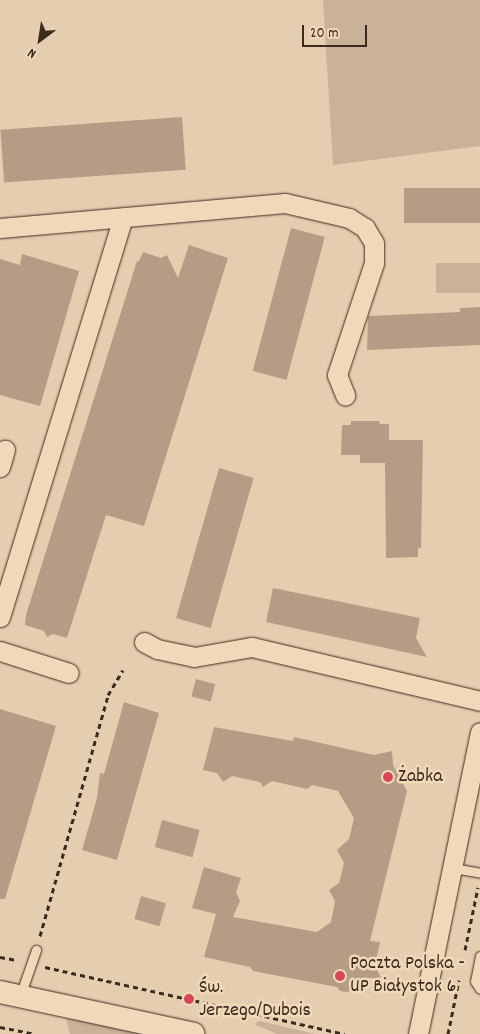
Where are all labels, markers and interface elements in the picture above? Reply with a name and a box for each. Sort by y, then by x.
north arrow [15,15,65,65]
scale bar [305,15,370,47]
text: 20 m [310,23,338,45]
text: N [24,43,40,63]
place label: Żabka [398,765,443,789]
marker: Żabka [382,771,394,783]
place label: Poczta Polska - UP Białystok 6 [350,952,465,999]
marker: Poczta Polska - UP Białystok 6 [334,970,346,982]
place label: Św. Jerzego/Dubois [199,976,311,1023]
marker: Św. Jerzego/Dubois [183,993,195,1005]

